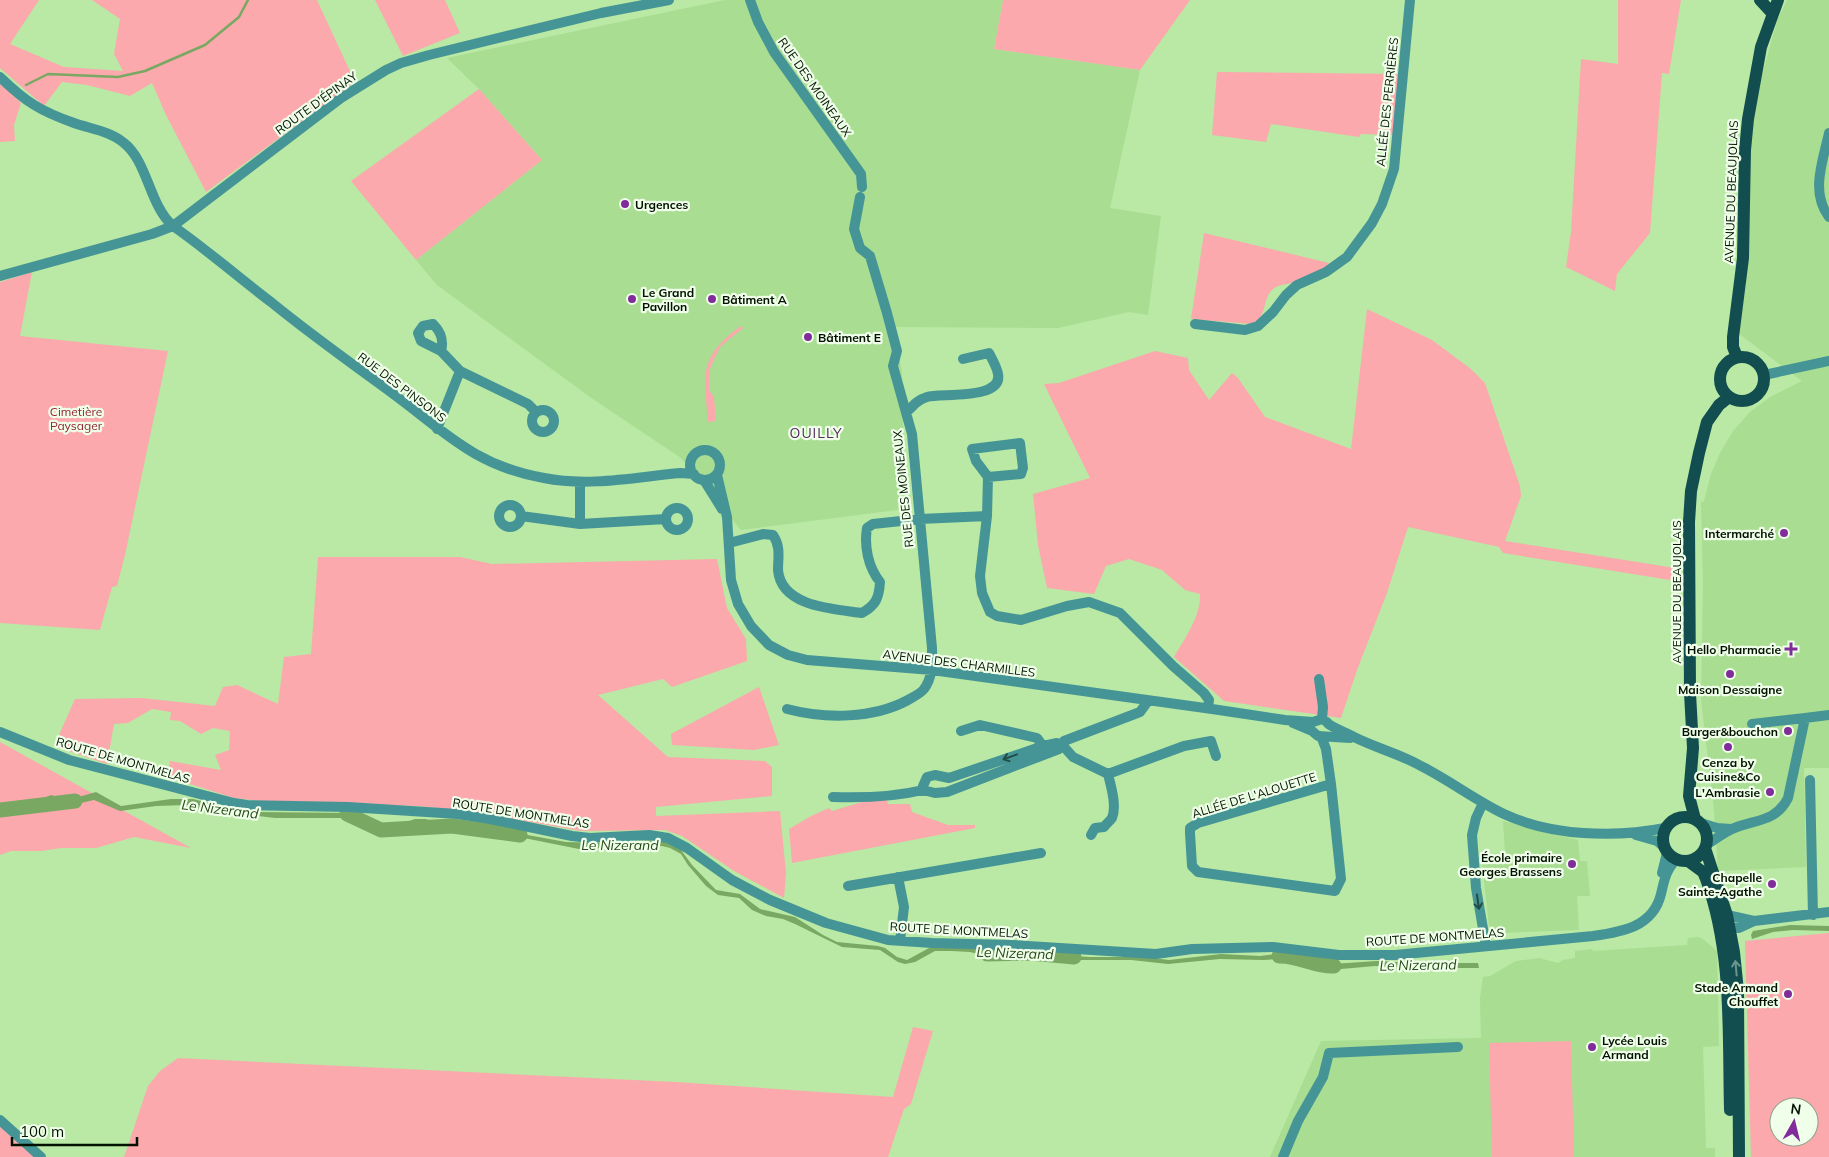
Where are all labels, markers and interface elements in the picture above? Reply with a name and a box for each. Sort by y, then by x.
street label: RUE DES MOINEAUX [775,35,855,140]
street label: ALLÉE DES PERRIÈRES [1373,37,1401,167]
street label: ROUTE D'ÉPINAY [272,68,360,138]
street label: AVENUE DU BEAUJOLAIS [1721,120,1741,264]
place label: Urgences [635,197,688,212]
marker: Urgences [619,198,631,210]
place label: Le Grand Pavillon [642,285,694,314]
place label: Bâtiment A [722,292,787,307]
marker: Le Grand Pavillon [626,293,638,305]
marker: Bâtiment A [706,293,718,305]
place label: Bâtiment E [818,330,881,345]
marker: Bâtiment E [802,331,814,343]
street label: RUE DES PINSONS [355,349,449,425]
park label: Cimetière Paysager [50,404,103,433]
district label: OUILLY [790,424,842,442]
street label: RUE DES MOINEAUX [889,430,917,548]
street label: AVENUE DU BEAUJOLAIS [1669,520,1684,664]
place label: Intermarché [1705,526,1774,541]
marker: Intermarché [1778,527,1790,539]
place label: Hello Pharmacie [1687,642,1781,657]
marker: Hello Pharmacie [1785,643,1797,655]
street label: AVENUE DES CHARMILLES [882,646,1036,680]
marker: Maison Dessaigne [1724,668,1736,680]
place label: Maison Dessaigne [1678,682,1783,697]
place label: Burger&bouchon [1682,724,1778,739]
marker: Burger&bouchon [1782,725,1794,737]
street label: ROUTE DE MONTMELAS [54,734,192,786]
marker: Cenza by Cuisine&Co [1722,741,1734,753]
one-way arrow [1003,753,1018,762]
place label: Cenza by Cuisine&Co [1696,755,1760,784]
street label: ALLÉE DE L'ALOUETTE [1190,769,1318,821]
place label: L'Ambrasie [1695,785,1760,800]
marker: L'Ambrasie [1764,786,1776,798]
water label: Le Nizerand [180,795,260,823]
street label: ROUTE DE MONTMELAS [451,795,591,831]
water label: Le Nizerand [581,836,659,854]
place label: École primaire Georges Brassens [1459,850,1562,879]
marker: École primaire Georges Brassens [1566,858,1578,870]
place label: Chapelle Sainte-Agathe [1678,870,1762,899]
marker: Chapelle Sainte-Agathe [1766,878,1778,890]
one-way arrow [1473,894,1483,910]
street label: ROUTE DE MONTMELAS [889,919,1029,941]
street label: ROUTE DE MONTMELAS [1365,925,1505,949]
water label: Le Nizerand [976,943,1055,963]
water label: Le Nizerand [1379,955,1457,975]
one-way arrow [1731,961,1740,977]
place label: Stade Armand Chouffet [1694,980,1778,1009]
marker: Stade Armand Chouffet [1782,988,1794,1000]
place label: Lycée Louis Armand [1602,1033,1667,1062]
marker: Lycée Louis Armand [1586,1041,1598,1053]
north arrow [1769,1097,1819,1147]
text: N [1789,1099,1802,1119]
scale bar [12,1114,138,1146]
text: 100 m [20,1122,64,1141]

